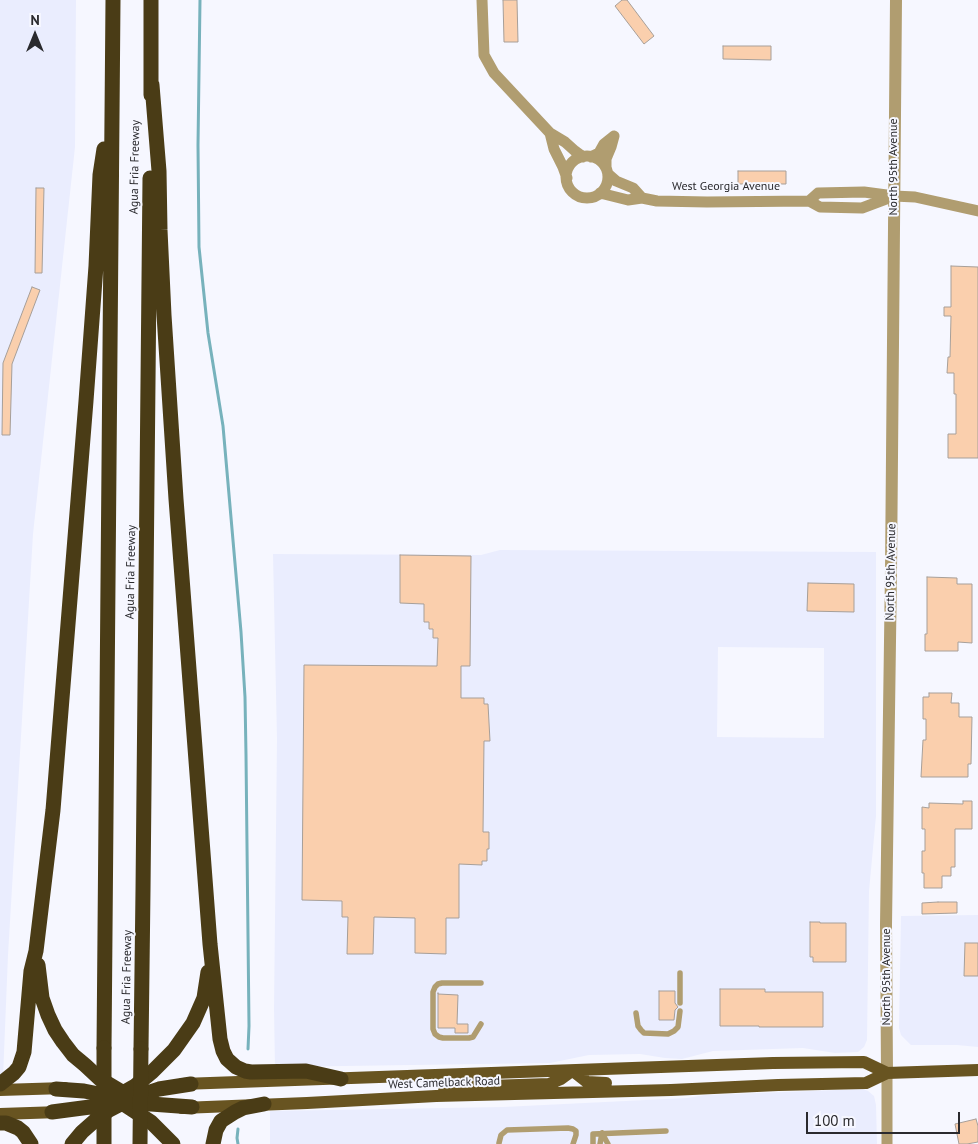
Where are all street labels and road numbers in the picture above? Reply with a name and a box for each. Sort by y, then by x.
street label: North 95th Avenue [887,118,901,216]
street label: Agua Fria Freeway [127,120,143,214]
street label: West Georgia Avenue [672,180,780,194]
street label: North 95th Avenue [883,523,899,621]
street label: Agua Fria Freeway [123,525,139,619]
street label: North 95th Avenue [880,928,894,1026]
street label: Agua Fria Freeway [119,930,135,1024]
street label: West Camelback Road [388,1074,500,1092]

